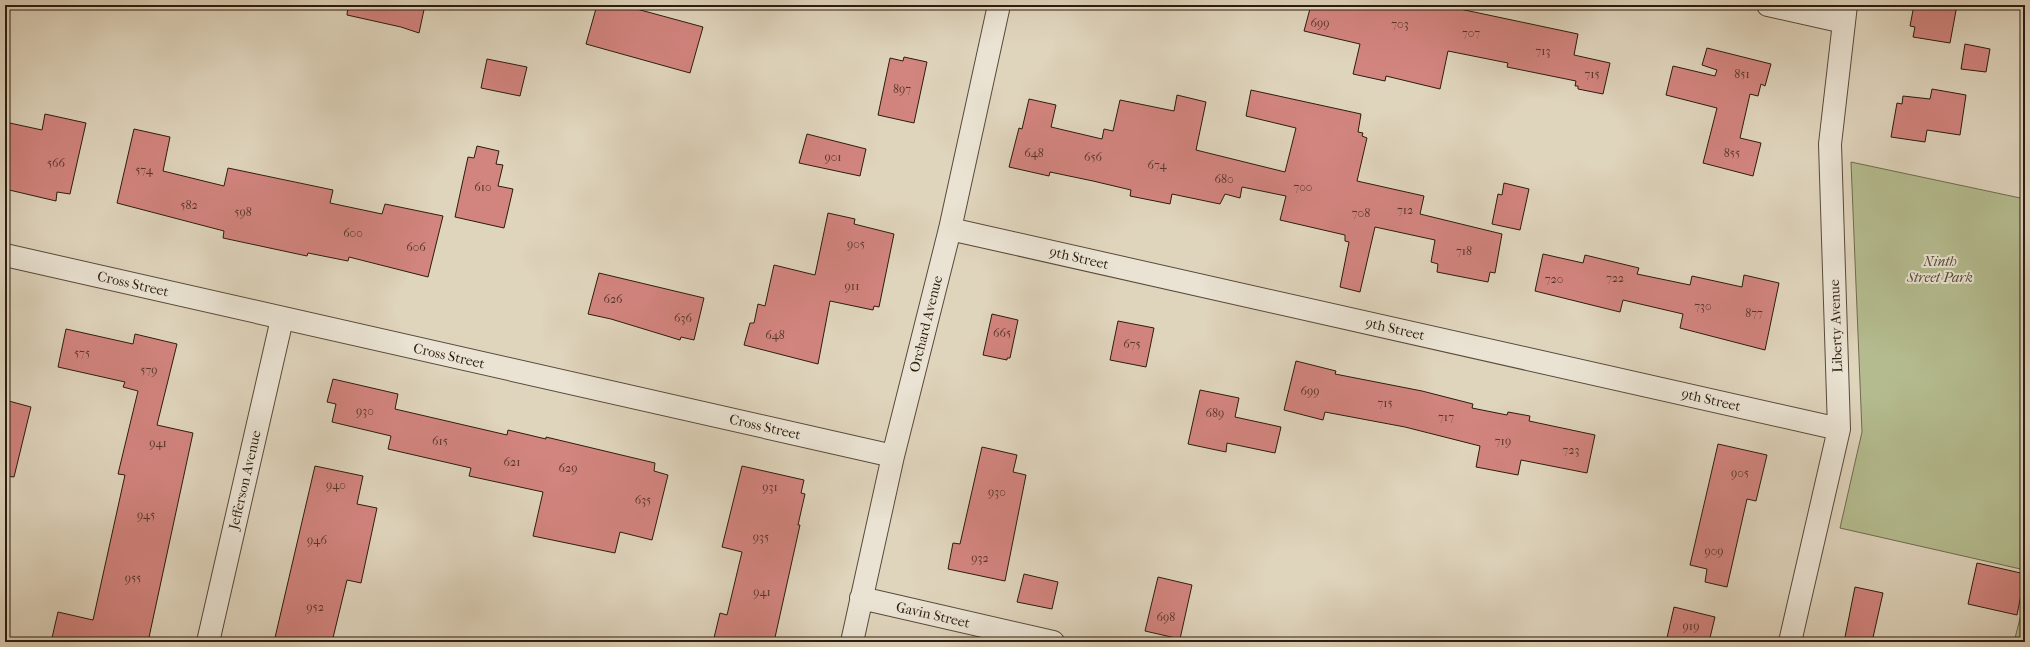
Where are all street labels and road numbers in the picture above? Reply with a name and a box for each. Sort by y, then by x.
street label: 9th Street [1048,243,1110,273]
street label: Cross Street [96,268,170,300]
street label: Orchard Avenue [906,274,946,374]
street label: Liberty Avenue [1826,279,1846,373]
street label: 9th Street [1364,314,1426,344]
street label: Cross Street [412,340,486,372]
street label: 9th Street [1680,385,1742,415]
street label: Cross Street [728,411,802,443]
street label: Jefferson Avenue [225,429,265,532]
street label: Gavin Street [894,598,972,632]

